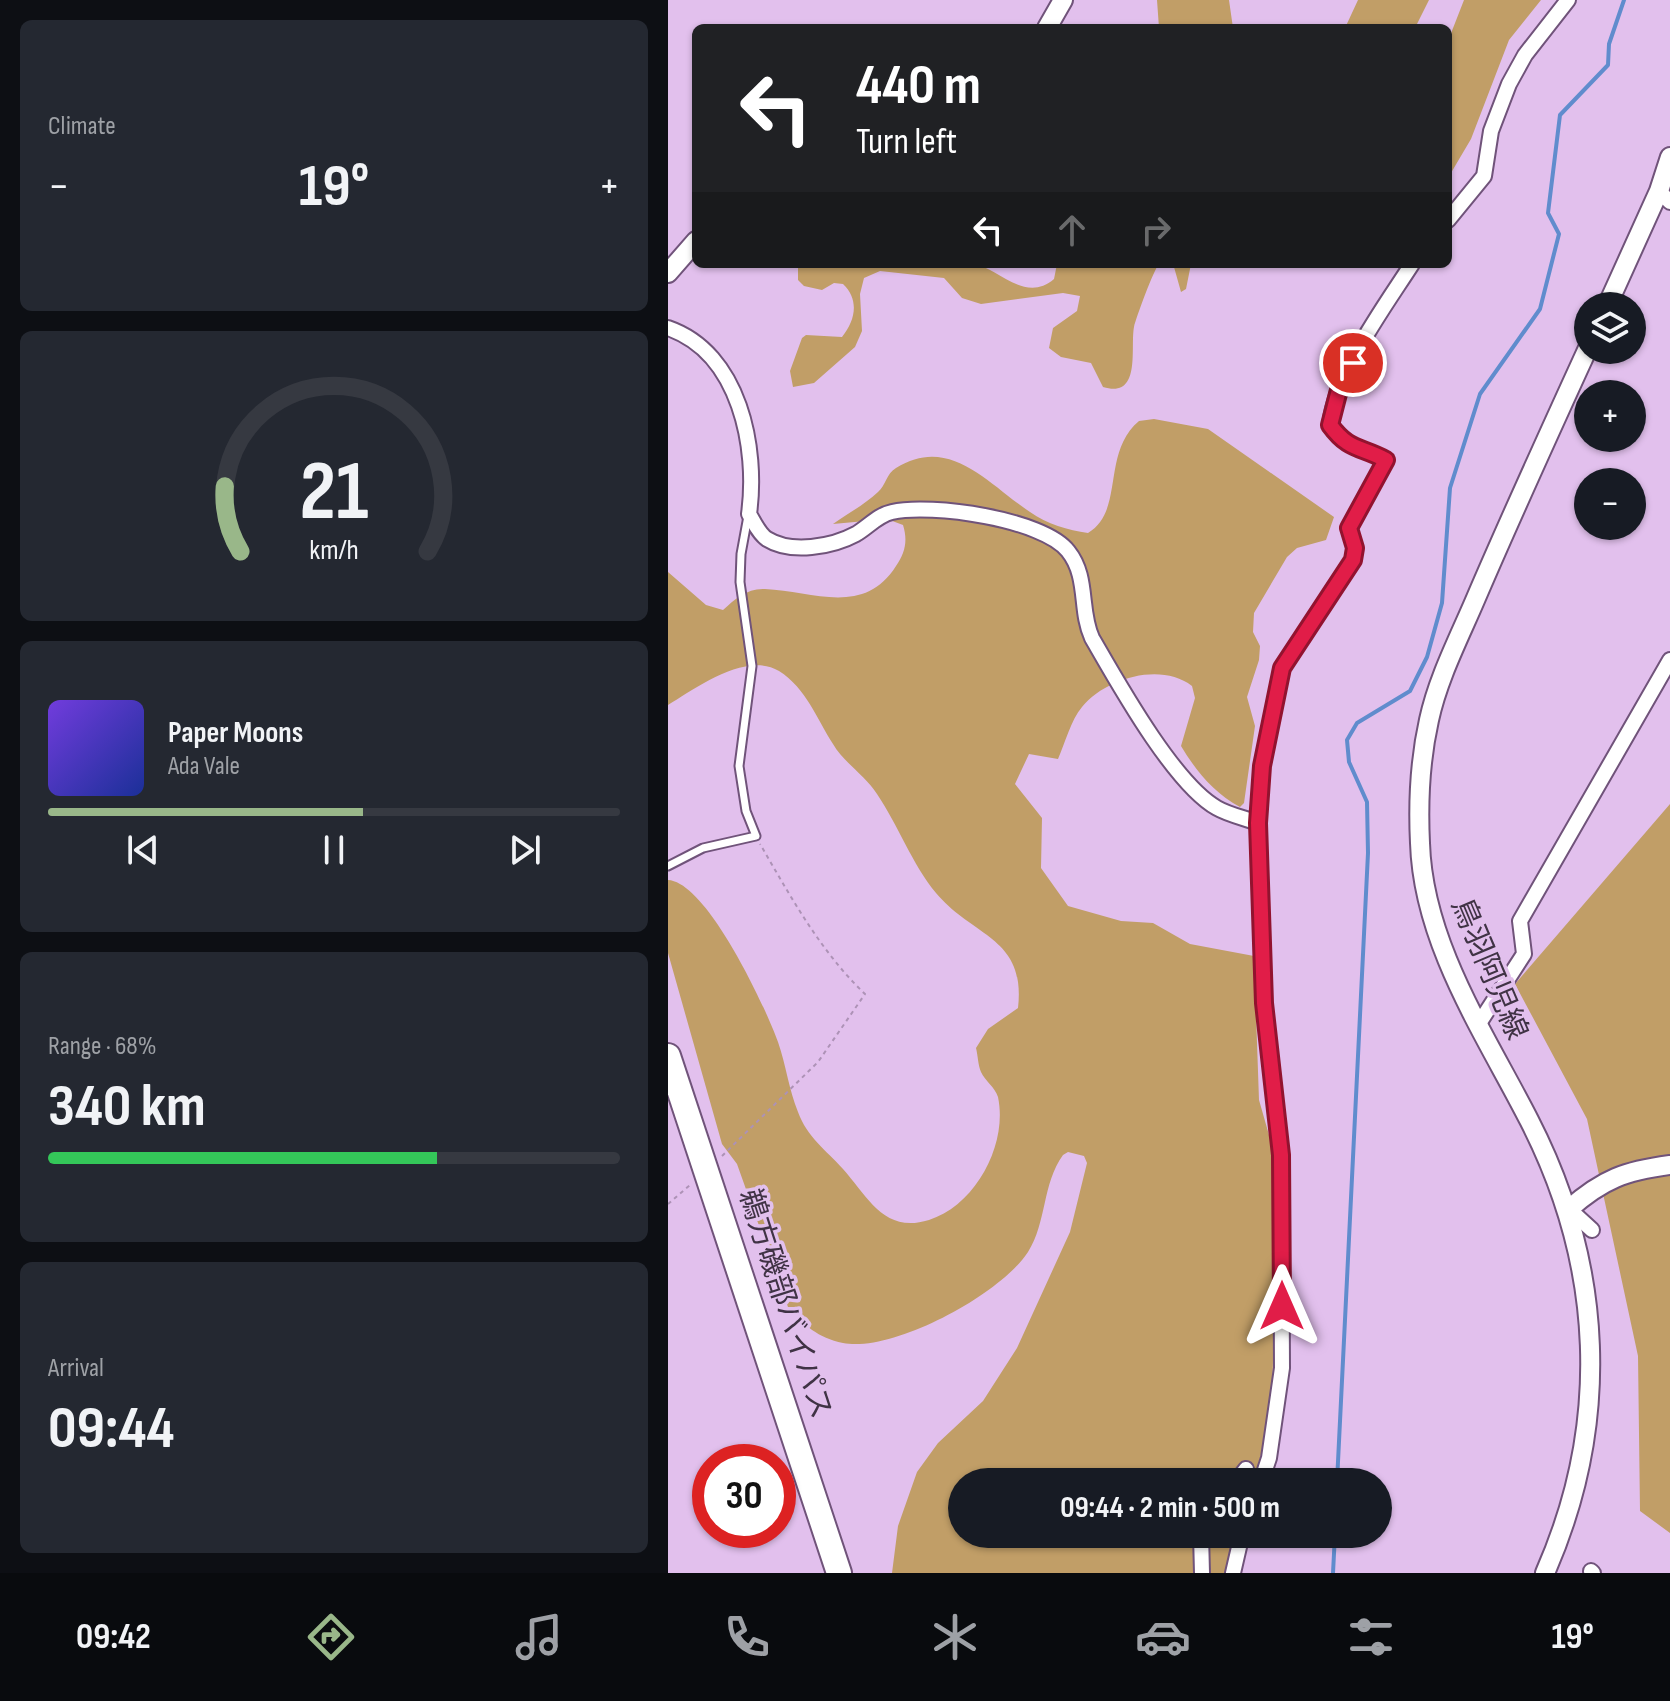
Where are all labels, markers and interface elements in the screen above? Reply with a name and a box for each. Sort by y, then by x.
text: 440 m [856,53,981,120]
icon: left [724,56,828,160]
text: Climate [48,111,116,142]
text: Turn left [856,121,957,164]
text: 19° [299,151,369,223]
text: − [48,160,70,213]
text: + [598,160,620,213]
icon: left [966,208,1010,252]
icon: ahead [1050,208,1094,252]
icon: right [1134,208,1178,252]
map controls [1574,292,1646,540]
button: layers [1574,292,1646,364]
pin [1319,329,1387,397]
icon: arrive [1331,341,1375,385]
button: + [1574,380,1646,452]
text: 21 [299,442,369,542]
button: − [1574,468,1646,540]
text: km/h [309,533,359,568]
text: Paper Moons [168,715,303,751]
text: Ada Vale [168,751,240,782]
icon: previous [121,828,165,872]
icon: pause [312,828,356,872]
icon: next [503,828,547,872]
street label: 鳥羽阿児線 [1443,893,1535,1045]
text: Range · 68% [48,1031,157,1062]
text: 340 km [48,1071,206,1143]
street label: 鵜方磯部バイパス [731,1185,839,1423]
position arrow [1240,1264,1324,1348]
text: Arrival [48,1353,104,1384]
text: 09:44 [48,1393,174,1465]
speed limit sign: 30 [692,1444,796,1548]
text: 09:44 · 2 min · 500 m [1060,1490,1280,1526]
icon: directions [303,1609,359,1665]
icon: music [511,1609,567,1665]
icon: phone [719,1609,775,1665]
icon: climate [927,1609,983,1665]
icon: car [1135,1609,1191,1665]
icon: filters [1343,1609,1399,1665]
text: 09:42 [76,1616,151,1659]
text: 19° [1551,1616,1594,1659]

